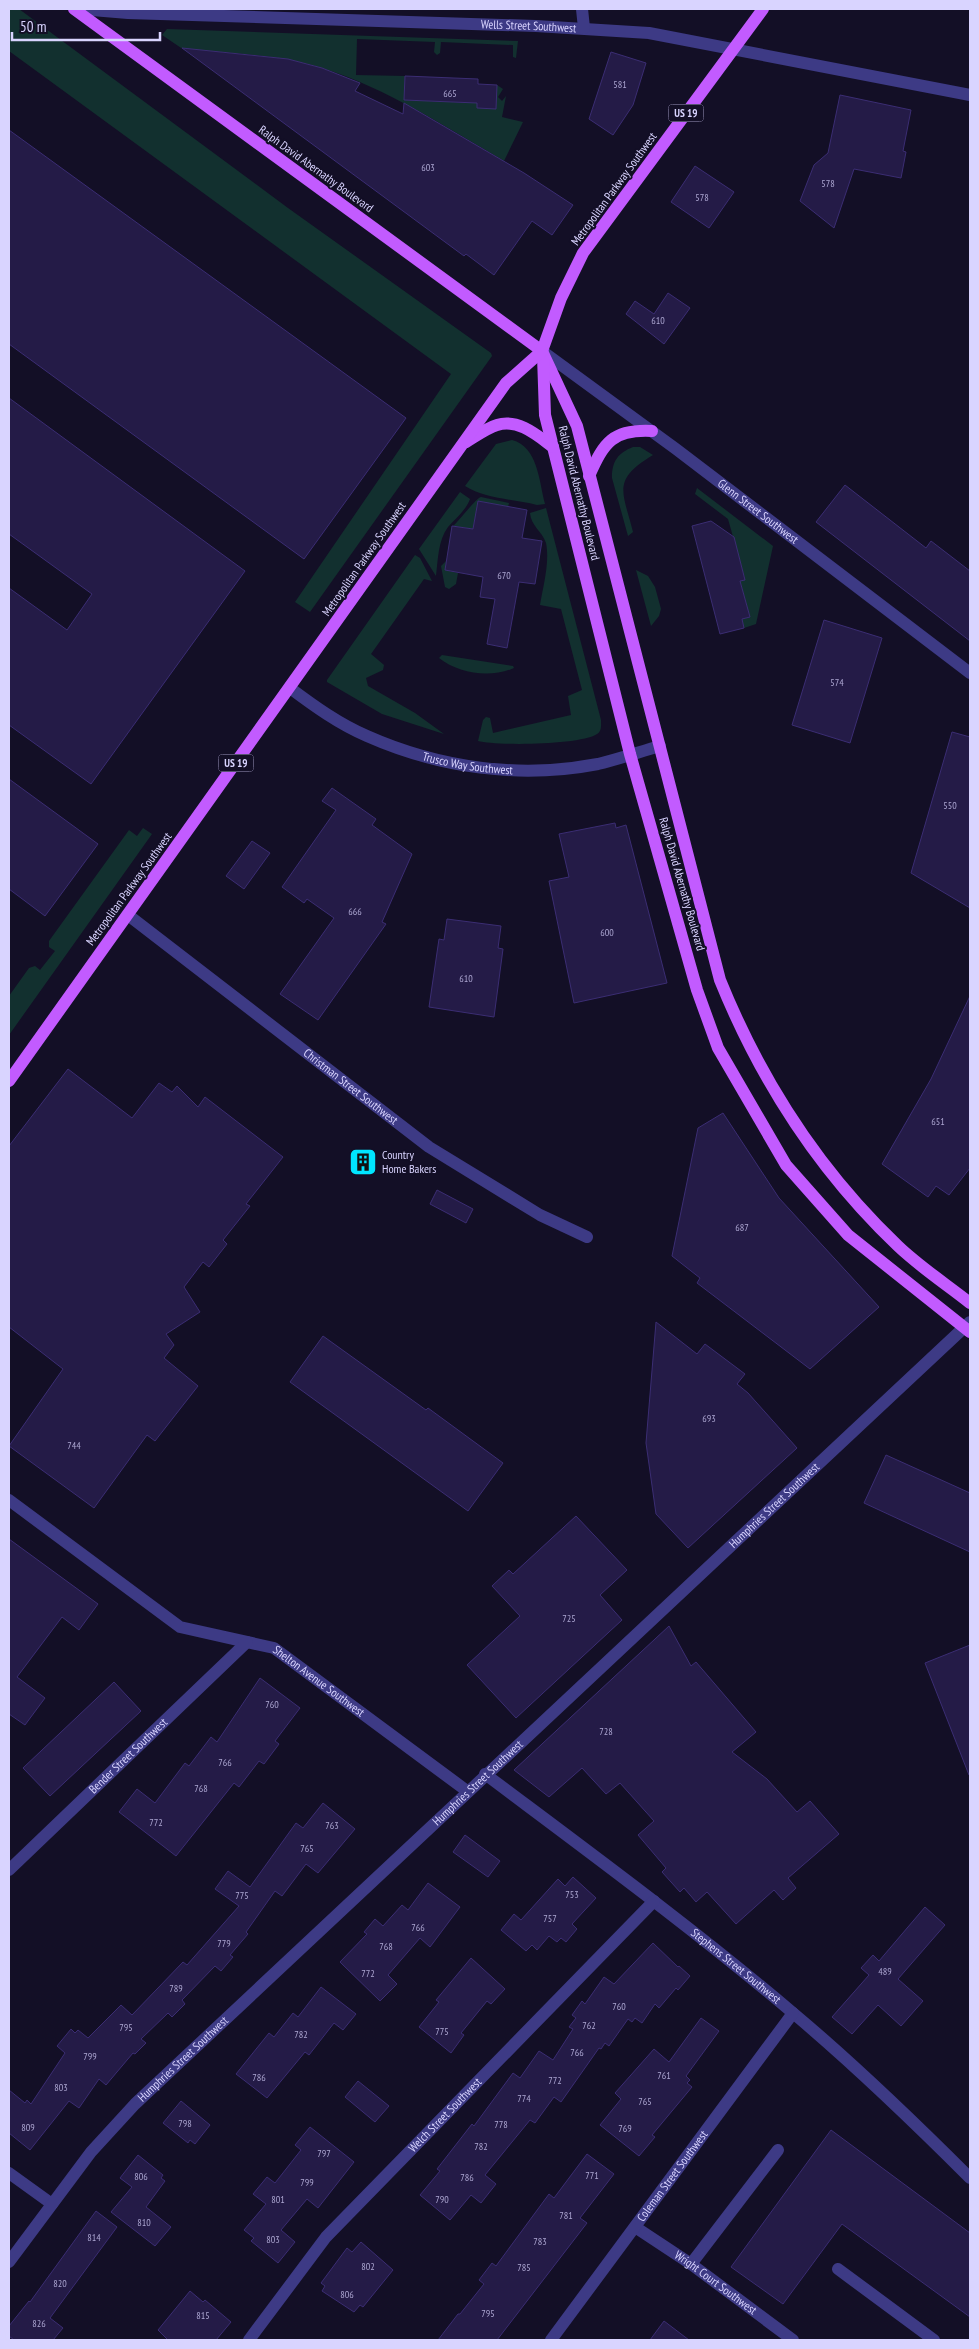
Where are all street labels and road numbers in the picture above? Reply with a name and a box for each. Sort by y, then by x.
street label: Wells Street Southwest [481,16,578,36]
road number: US 19 [668,105,704,122]
street label: Ralph David Abernathy Boulevard [256,122,377,215]
street label: Metropolitan Parkway Southwest [568,129,660,248]
street label: Ralph David Abernathy Boulevard [555,424,603,562]
street label: Glenn Street Southwest [715,475,802,547]
street label: Metropolitan Parkway Southwest [318,498,409,619]
street label: Trusco Way Southwest [421,748,514,777]
road number: US 19 [218,754,254,771]
street label: Ralph David Abernathy Boulevard [656,815,709,952]
street label: Metropolitan Parkway Southwest [83,829,175,948]
street label: Christman Street Southwest [301,1045,402,1128]
street label: Humphries Street Southwest [725,1459,823,1551]
street label: Shelton Avenue Southwest [270,1642,368,1720]
street label: Bender Street Southwest [85,1714,171,1796]
street label: Humphries Street Southwest [429,1736,526,1829]
street label: Stephens Street Southwest [688,1925,785,2007]
street label: Humphries Street Southwest [134,2012,231,2105]
street label: Welch Street Southwest [405,2074,485,2155]
street label: Coleman Street Southwest [633,2127,711,2224]
street label: Wright Court Southwest [672,2247,761,2318]

